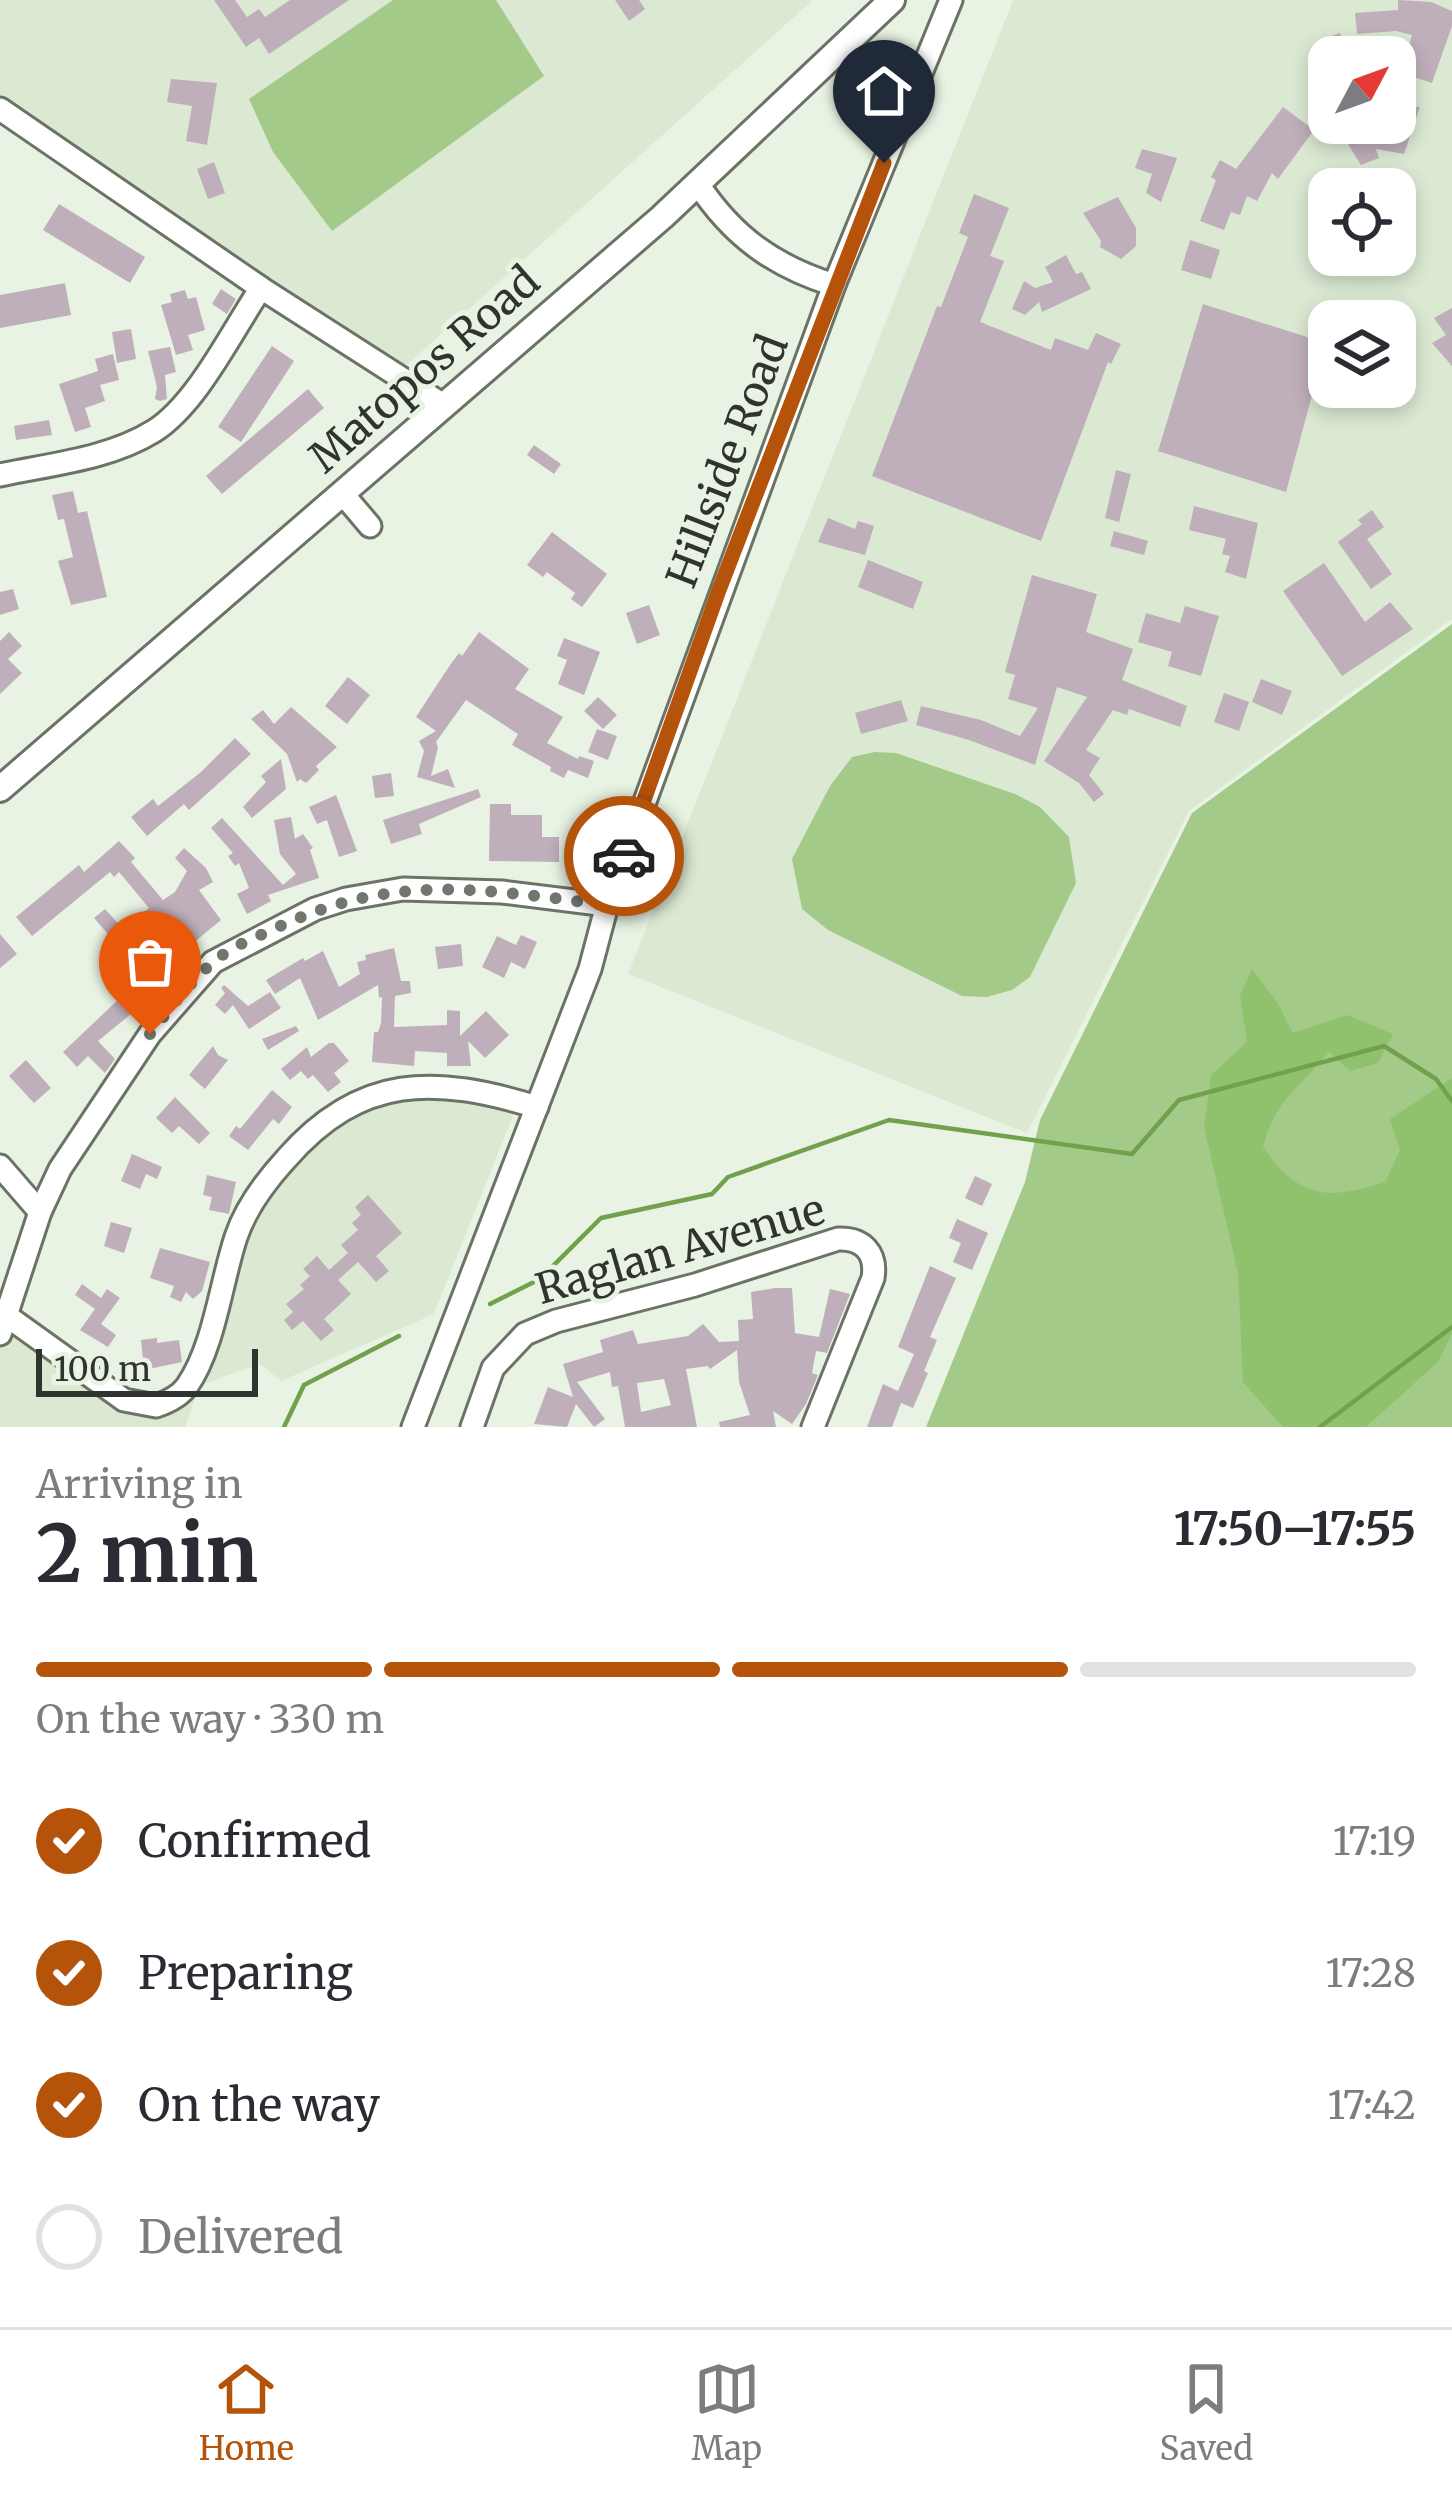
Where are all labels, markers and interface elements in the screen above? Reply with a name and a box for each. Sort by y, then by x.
north arrow [1308,36,1416,144]
map controls [1308,36,1416,408]
pin [833,40,935,163]
icon: home [851,58,917,124]
button: locate [1308,168,1416,276]
street label: Matopos Road [298,255,550,483]
button: layers [1308,300,1416,408]
street label: Hillside Road [655,327,799,595]
courier [564,796,684,916]
icon: car [591,823,657,889]
pin [99,911,201,1034]
icon: bag [117,929,183,995]
street label: Raglan Avenue [530,1183,831,1316]
scale bar [36,1343,258,1396]
text: 100 m [54,1349,151,1390]
text: Arriving in [36,1460,243,1509]
text: 17:50–17:55 [1174,1501,1416,1557]
text: 2 min [36,1505,258,1603]
text: On the way · 330 m [36,1695,384,1744]
icon: check [36,1808,102,1874]
text: Confirmed [138,1813,371,1869]
text: 17:19 [1333,1817,1416,1866]
icon: check [36,1940,102,2006]
text: Preparing [138,1945,353,2001]
text: 17:28 [1325,1949,1416,1998]
icon: check [36,2072,102,2138]
text: On the way [138,2077,380,2133]
text: 17:42 [1327,2081,1416,2130]
text: Delivered [138,2209,343,2265]
tab: Home [199,2356,294,2469]
tab: Map [692,2356,762,2469]
tab: Saved [1160,2356,1253,2469]

